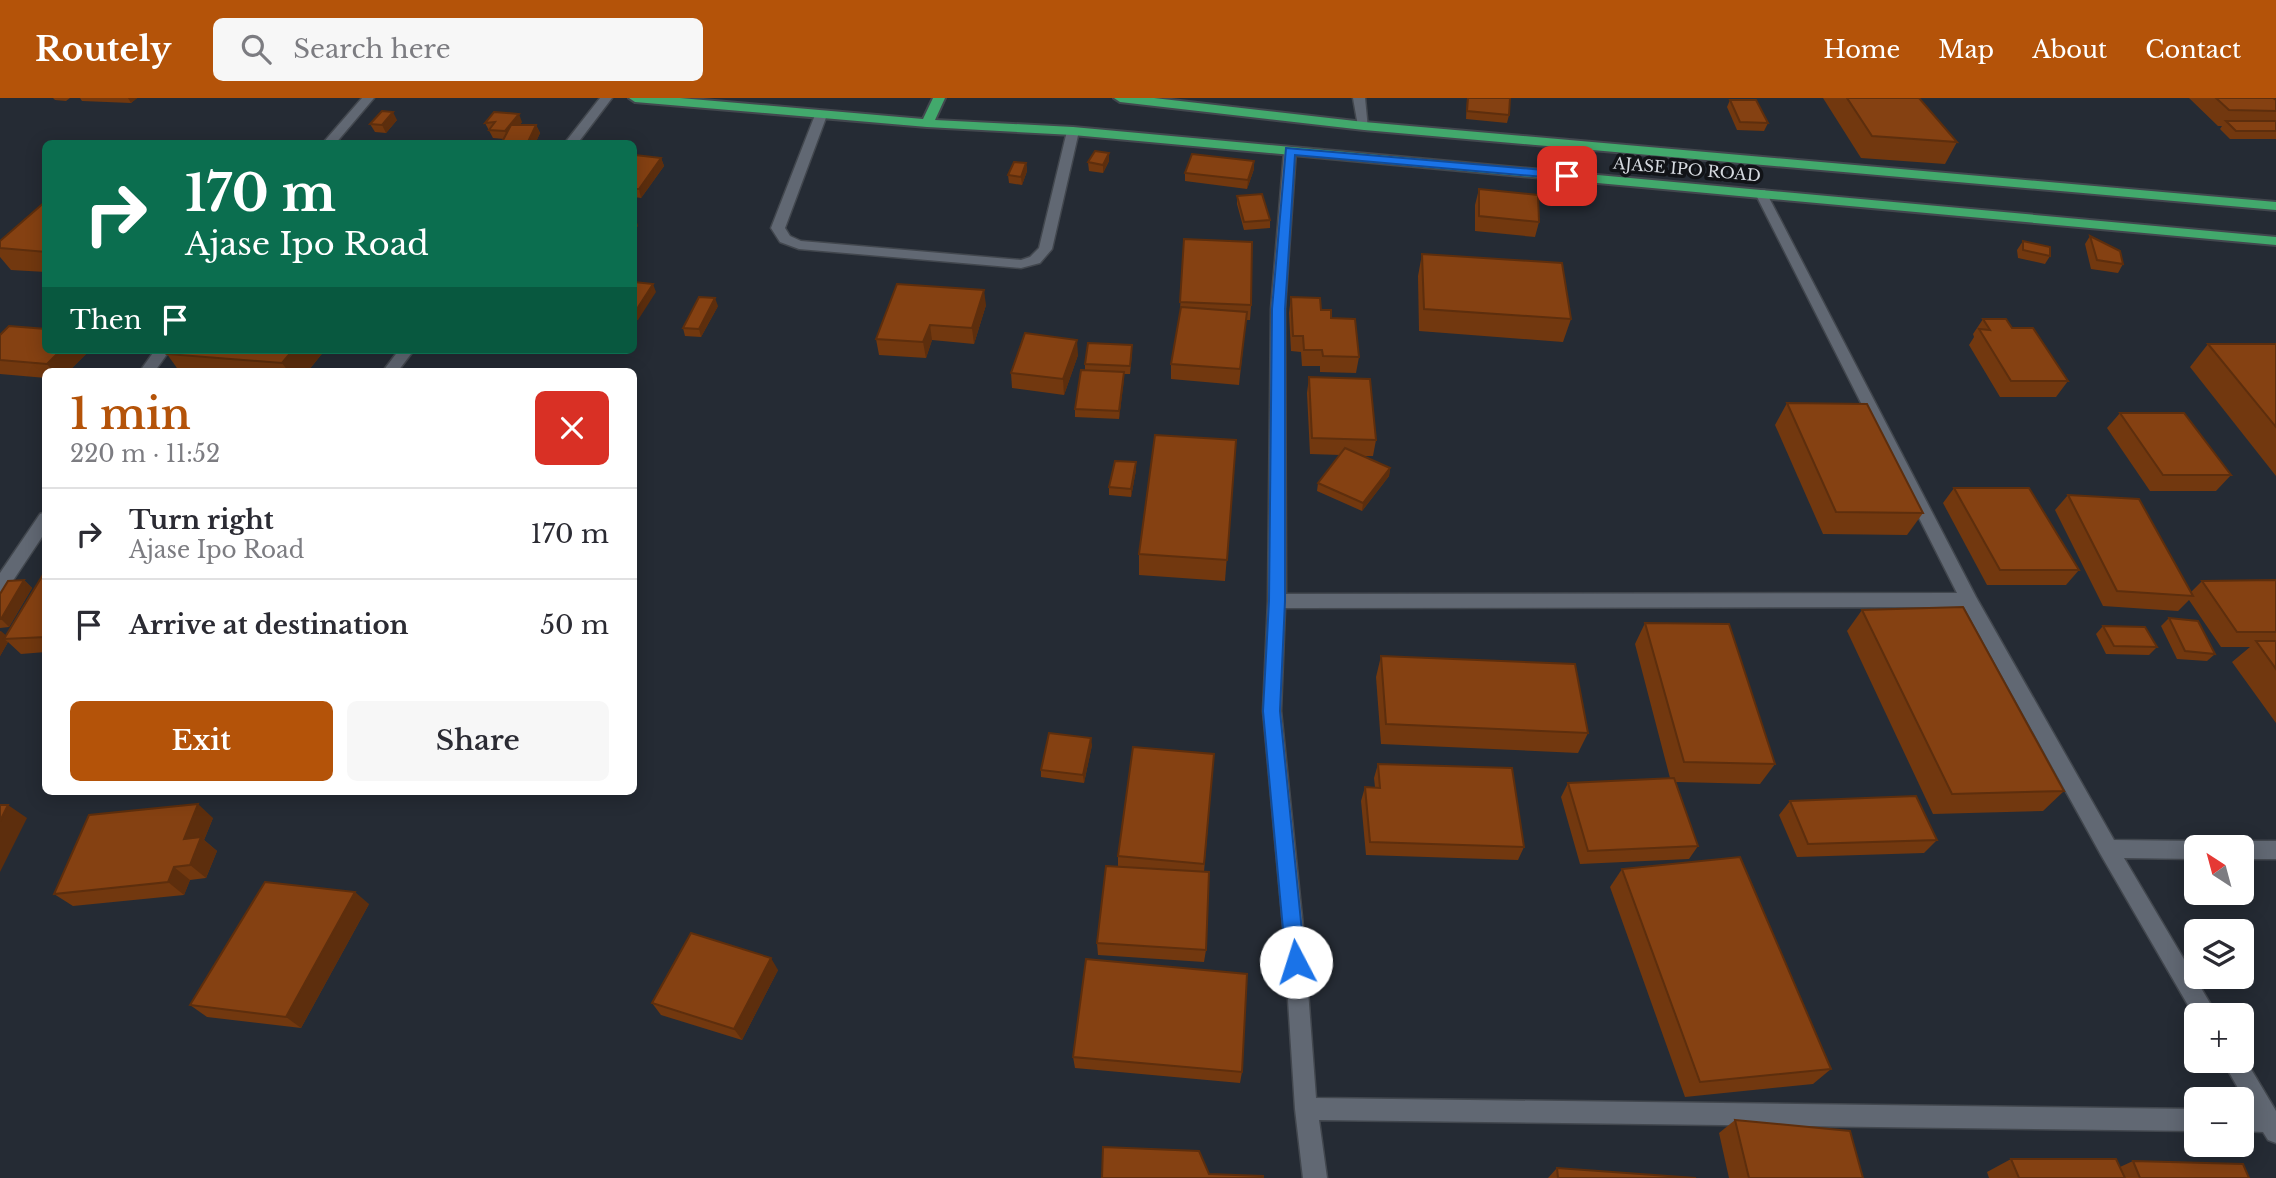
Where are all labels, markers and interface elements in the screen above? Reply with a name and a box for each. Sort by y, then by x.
search box [213,18,703,81]
text: Routely [35,29,171,70]
icon: search [237,30,275,68]
text: Search here [293,33,451,65]
text: Home [1824,35,1900,64]
text: Map [1938,35,1994,64]
text: About [2032,35,2107,64]
text: Contact [2145,35,2241,64]
pin [1537,146,1597,206]
street label: AJASE IPO ROAD [1611,152,1762,185]
icon: arrive [1548,157,1586,195]
text: 170 m [185,163,336,224]
icon: right [70,168,161,259]
text: Ajase Ipo Road [185,224,429,264]
icon: arrive [156,301,194,339]
text: Then [70,304,142,336]
text: 1 min [70,388,191,440]
button: close [535,391,609,465]
text: 220 m · 11:52 [70,440,220,468]
text: Turn right [129,504,274,536]
icon: right [70,515,108,553]
text: 170 m [530,518,609,550]
text: Ajase Ipo Road [129,536,304,564]
icon: arrive [70,606,108,644]
text: Arrive at destination [129,609,409,641]
text: 50 m [540,609,609,641]
button: Exit [70,701,333,781]
button: Share [347,701,609,781]
north arrow [2184,835,2254,905]
map controls [2184,835,2254,1157]
button: layers [2184,919,2254,989]
position arrow [1259,925,1333,999]
button: + [2184,1003,2254,1073]
button: − [2184,1087,2254,1157]

